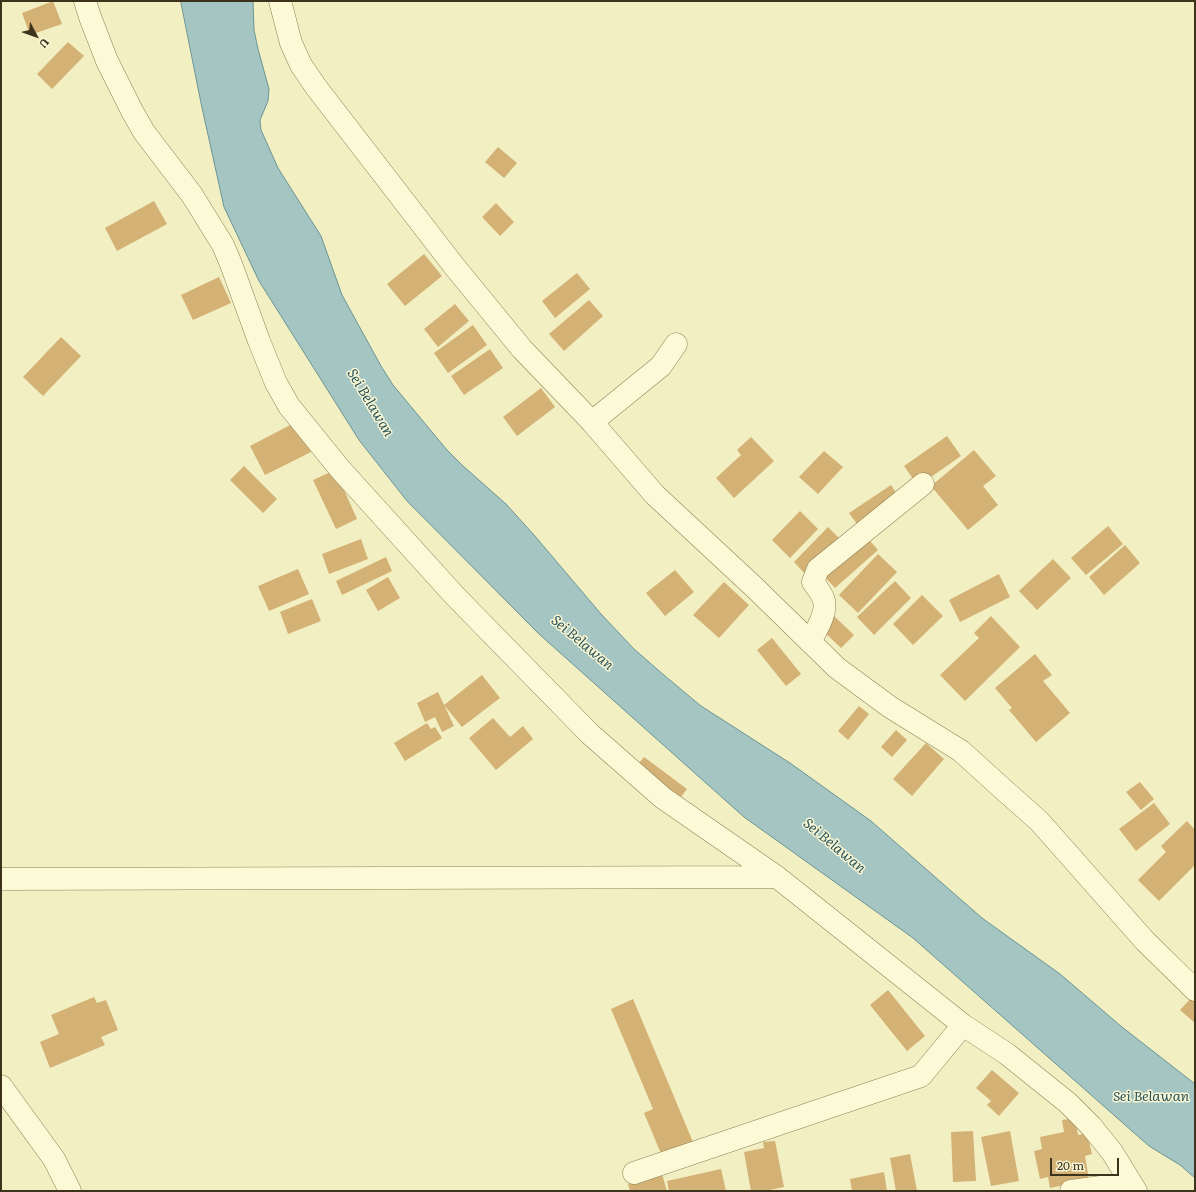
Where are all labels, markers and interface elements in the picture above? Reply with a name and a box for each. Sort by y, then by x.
north arrow [16,16,56,56]
text: U [36,35,54,52]
water label: Sei Belawan [343,366,397,440]
water label: Sei Belawan [547,612,617,674]
water label: Sei Belawan [799,815,869,877]
water label: Sei Belawan [1113,1089,1189,1105]
scale bar [1052,1150,1121,1176]
text: 20 m [1057,1156,1084,1174]

